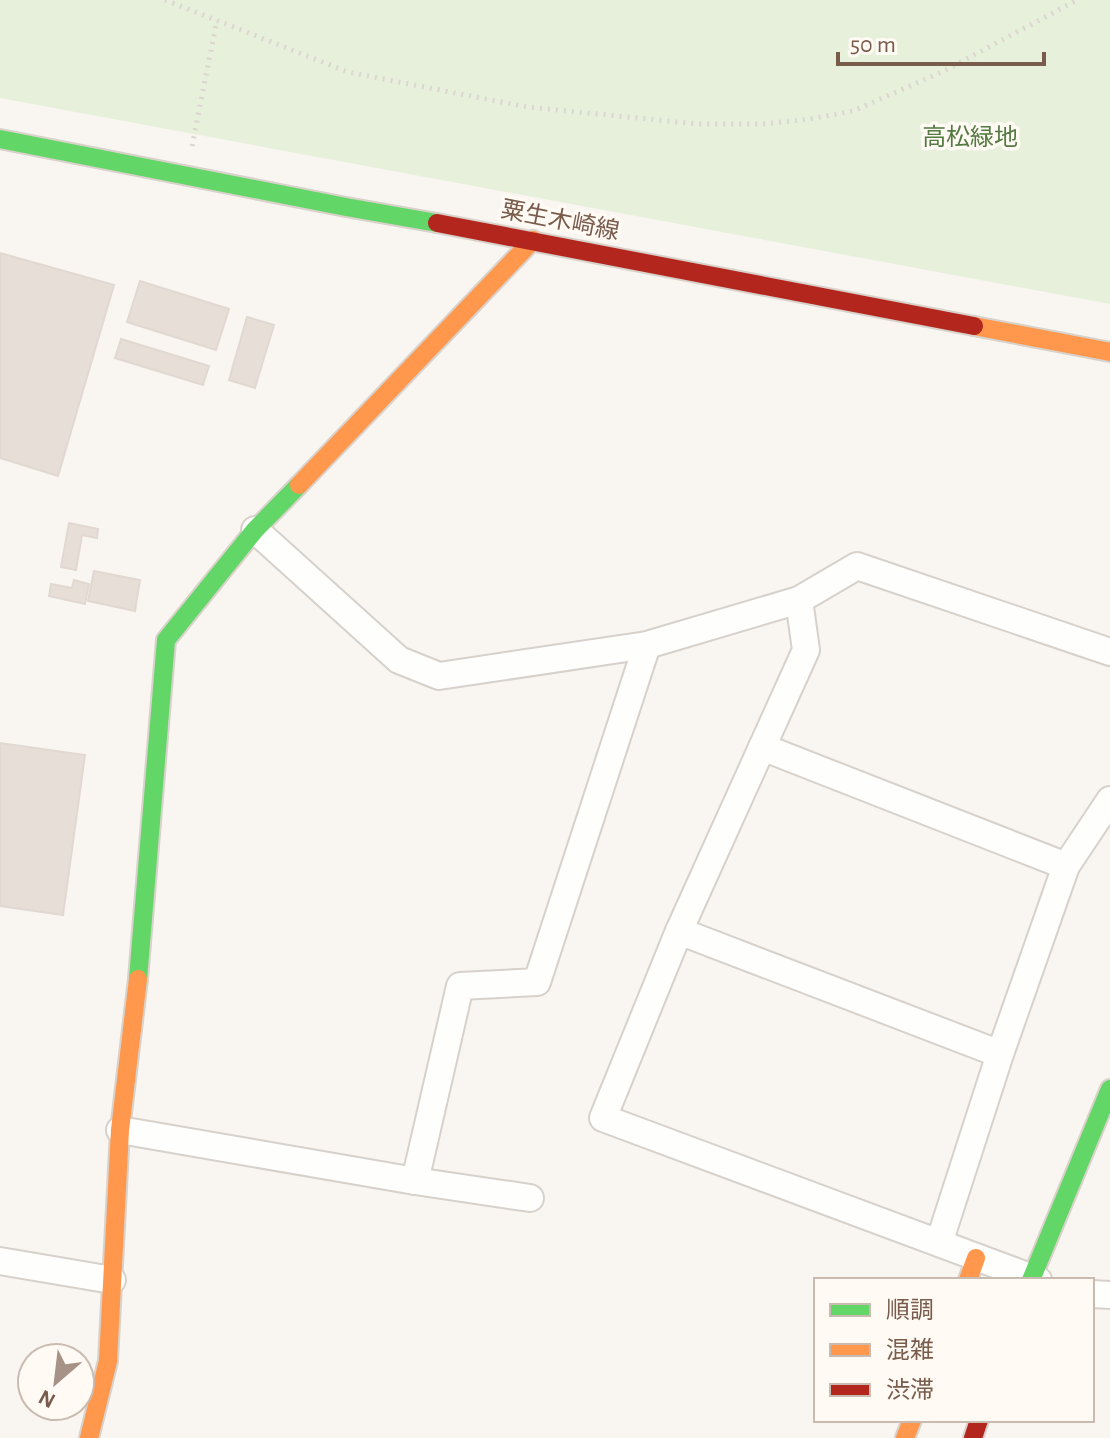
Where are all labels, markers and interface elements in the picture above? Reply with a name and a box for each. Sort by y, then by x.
scale bar [838,16,1044,66]
text: 50 m [850,33,896,57]
park label: 高松緑地 [922,124,1018,150]
street label: 粟生木崎線 [499,196,622,244]
legend [814,1278,1094,1422]
text: 順調 [886,1298,934,1323]
text: 混雑 [886,1337,934,1363]
north arrow [16,1342,96,1422]
text: 渋滞 [886,1377,934,1403]
text: N [35,1385,59,1412]

